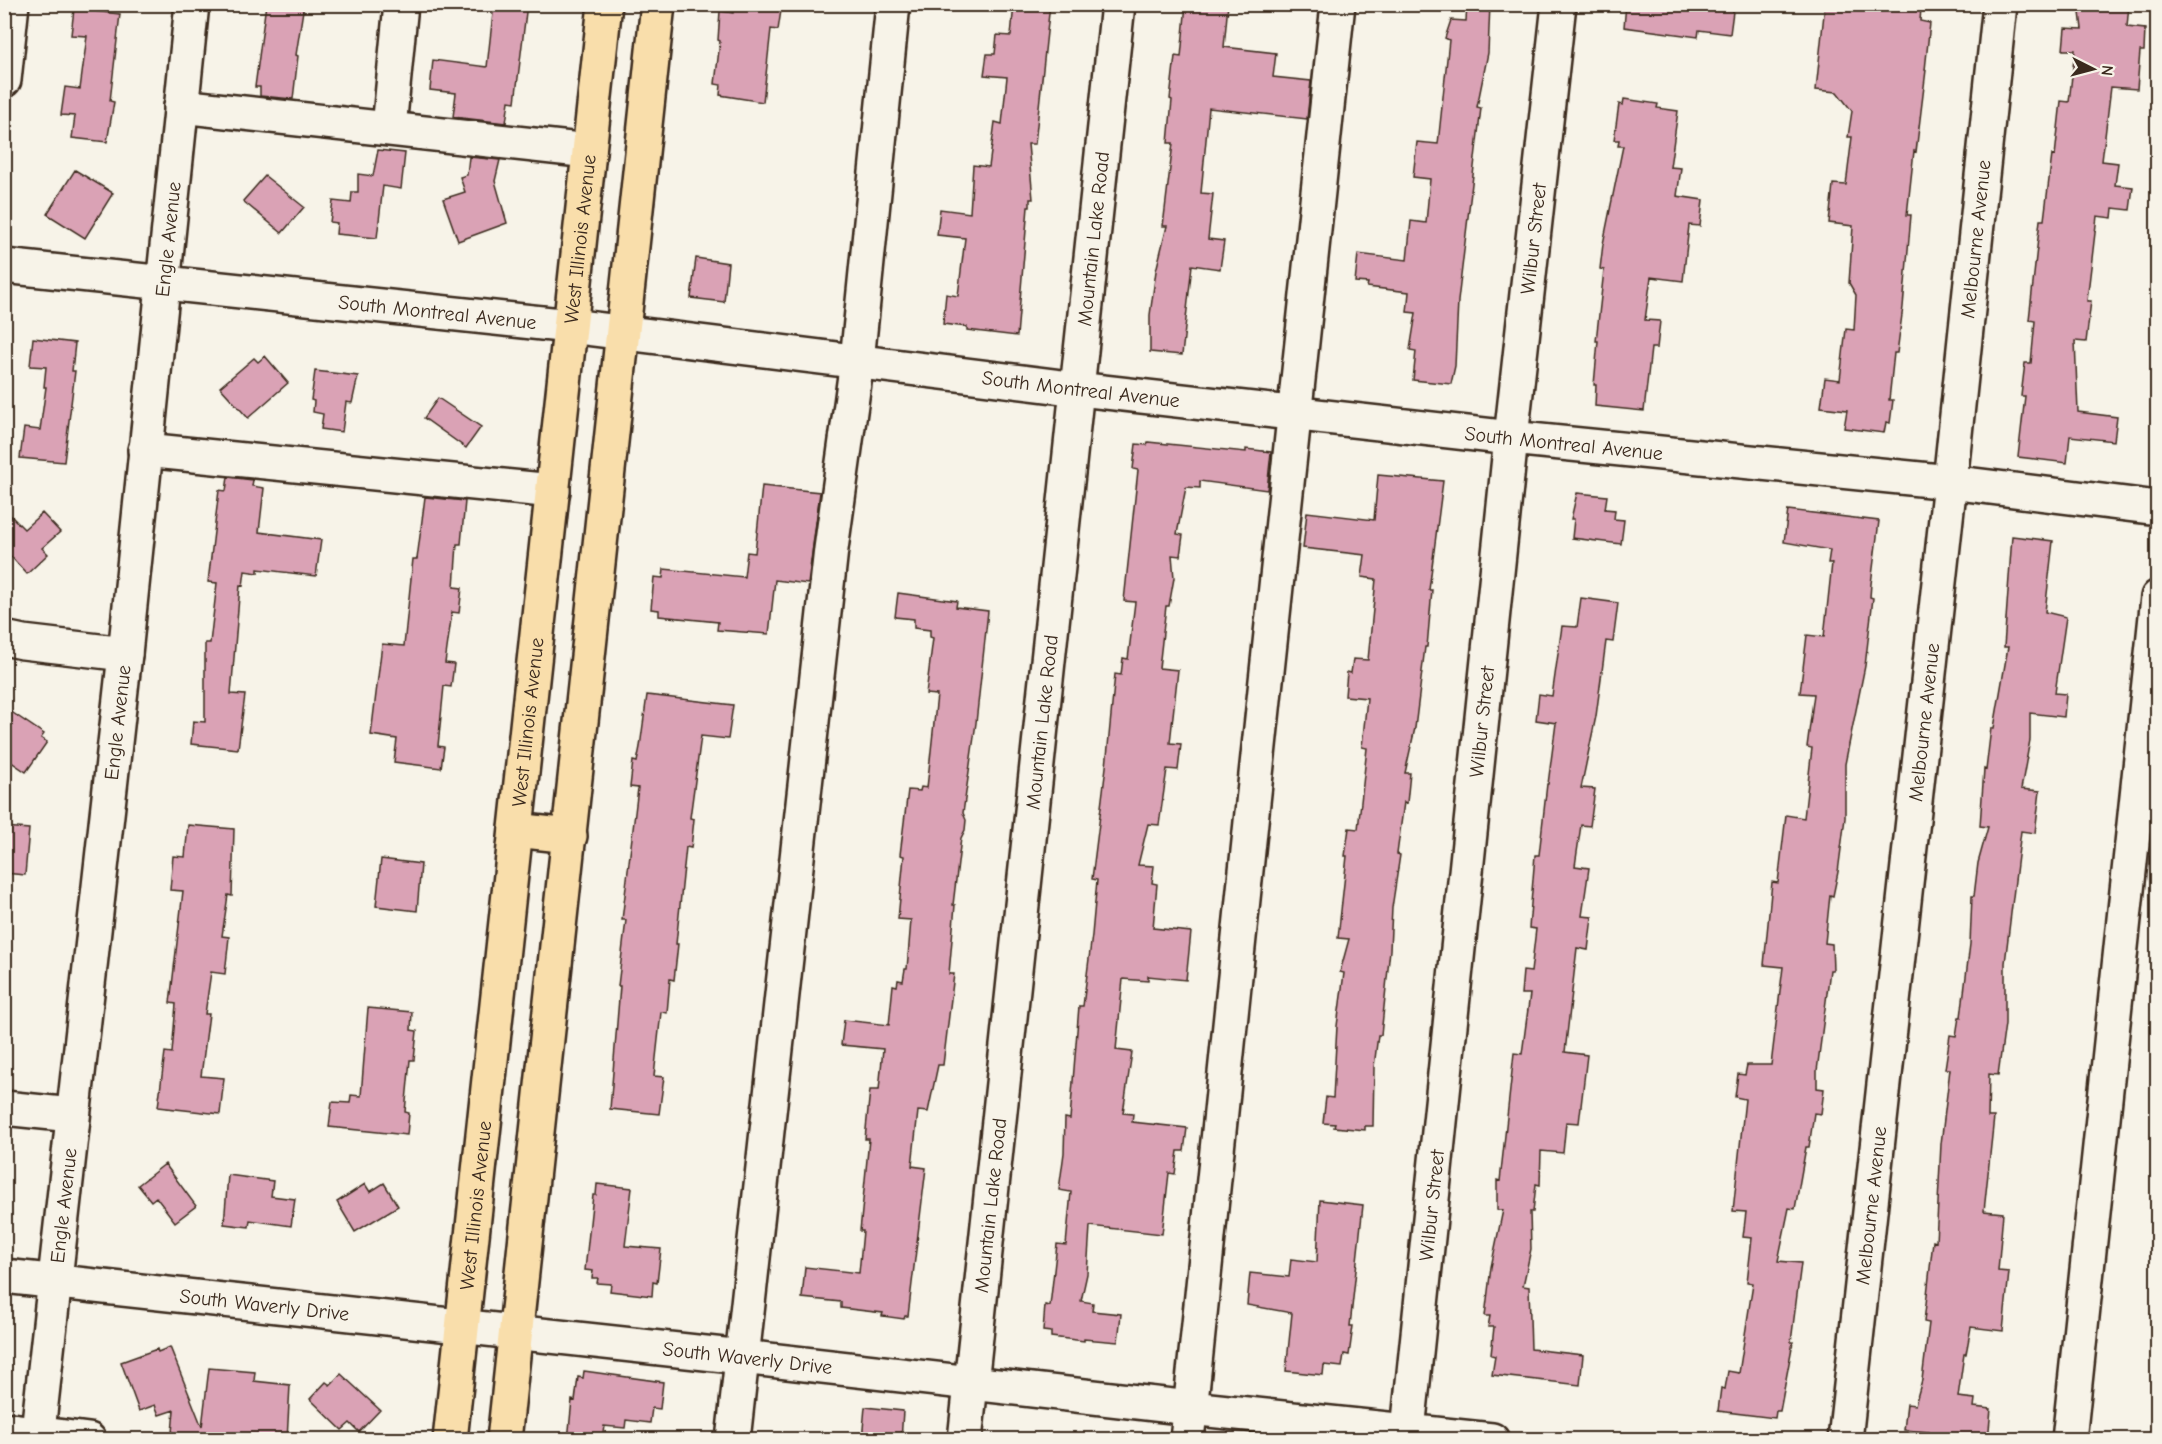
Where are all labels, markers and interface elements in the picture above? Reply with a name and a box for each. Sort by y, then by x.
north arrow [2063,39,2123,99]
text: N [2097,64,2116,77]
street label: Mountain Lake Road [1072,150,1114,327]
street label: West Illinois Avenue [559,153,600,325]
street label: Melbourne Avenue [1956,159,1995,320]
street label: Engle Avenue [150,180,185,298]
street label: Wilbur Street [1515,180,1551,296]
street label: South Montreal Avenue [337,290,538,334]
street label: South Montreal Avenue [981,366,1181,412]
street label: South Montreal Avenue [1464,421,1664,465]
street label: Mountain Lake Road [1021,634,1062,811]
street label: West Illinois Avenue [507,636,548,808]
street label: Melbourne Avenue [1904,642,1944,803]
street label: Engle Avenue [99,664,135,781]
street label: Wilbur Street [1464,664,1499,779]
street label: Mountain Lake Road [969,1117,1011,1294]
street label: West Illinois Avenue [455,1120,496,1291]
street label: Melbourne Avenue [1851,1125,1891,1286]
street label: Engle Avenue [45,1147,81,1264]
street label: Wilbur Street [1414,1147,1449,1262]
street label: South Waverly Drive [178,1284,350,1325]
street label: South Waverly Drive [662,1337,833,1379]

